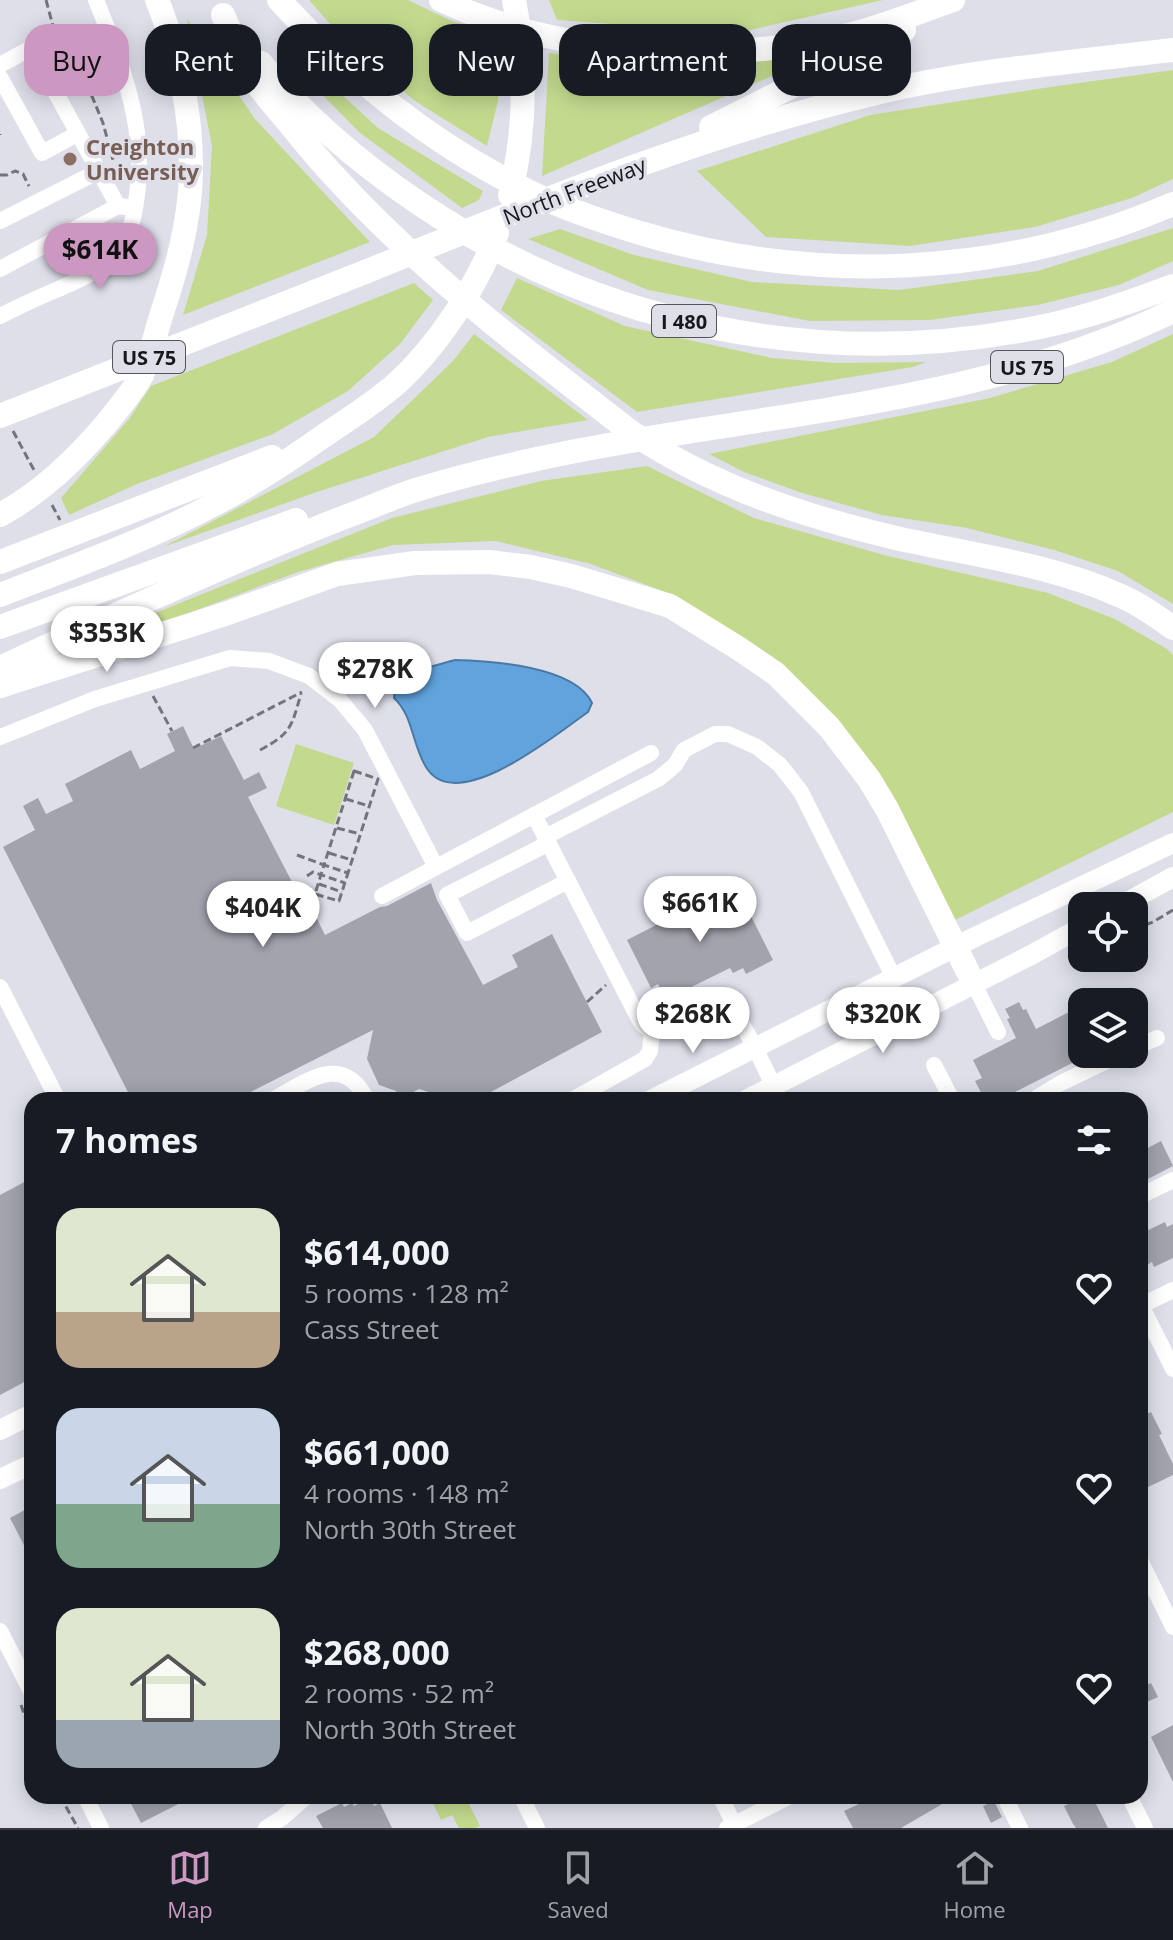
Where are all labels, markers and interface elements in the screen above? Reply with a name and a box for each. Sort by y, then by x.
chip: Buy [24,24,129,96]
chip: Rent [145,24,261,96]
chip: Filters [277,24,413,96]
chip: New [429,24,543,96]
chip: Apartment [559,24,756,96]
chip: House [772,24,911,96]
place label: Creighton University [86,131,200,186]
street label: North Freeway [498,149,651,231]
marker: Creighton University [61,150,79,168]
pin: $614K [44,223,156,291]
text: $614K [62,231,138,267]
road number: I 480 [652,305,716,337]
road number: US 75 [113,341,185,373]
road number: US 75 [991,351,1063,383]
pin: $353K [51,606,163,674]
text: $353K [69,614,145,650]
pin: $278K [319,642,431,710]
text: $278K [337,650,413,686]
pin: $661K [644,876,756,944]
pin: $404K [207,881,319,949]
text: $661K [662,884,738,920]
text: $404K [225,889,301,925]
map controls [1068,892,1148,1068]
button: locate [1068,892,1148,972]
pin: $268K [637,987,749,1055]
pin: $320K [827,987,939,1055]
button: layers [1068,988,1148,1068]
text: $268K [655,995,731,1031]
text: $320K [845,995,921,1031]
text: 7 homes [56,1117,198,1163]
icon: filters [1072,1118,1116,1162]
text: $614,000 [304,1229,450,1275]
icon: home [120,1240,216,1336]
icon: heart [1072,1266,1116,1310]
text: 5 rooms · 128 m² [304,1275,509,1311]
text: Cass Street [304,1311,439,1347]
text: $661,000 [304,1429,450,1475]
icon: home [120,1440,216,1536]
icon: heart [1072,1466,1116,1510]
text: 4 rooms · 148 m² [304,1475,509,1511]
text: North 30th Street [304,1511,516,1547]
text: $268,000 [304,1629,450,1675]
icon: home [120,1640,216,1736]
icon: heart [1072,1666,1116,1710]
text: 2 rooms · 52 m² [304,1675,494,1711]
text: North 30th Street [304,1711,516,1747]
tab: Map [167,1846,213,1924]
tab: Saved [548,1846,609,1924]
tab: Home [943,1846,1006,1924]

